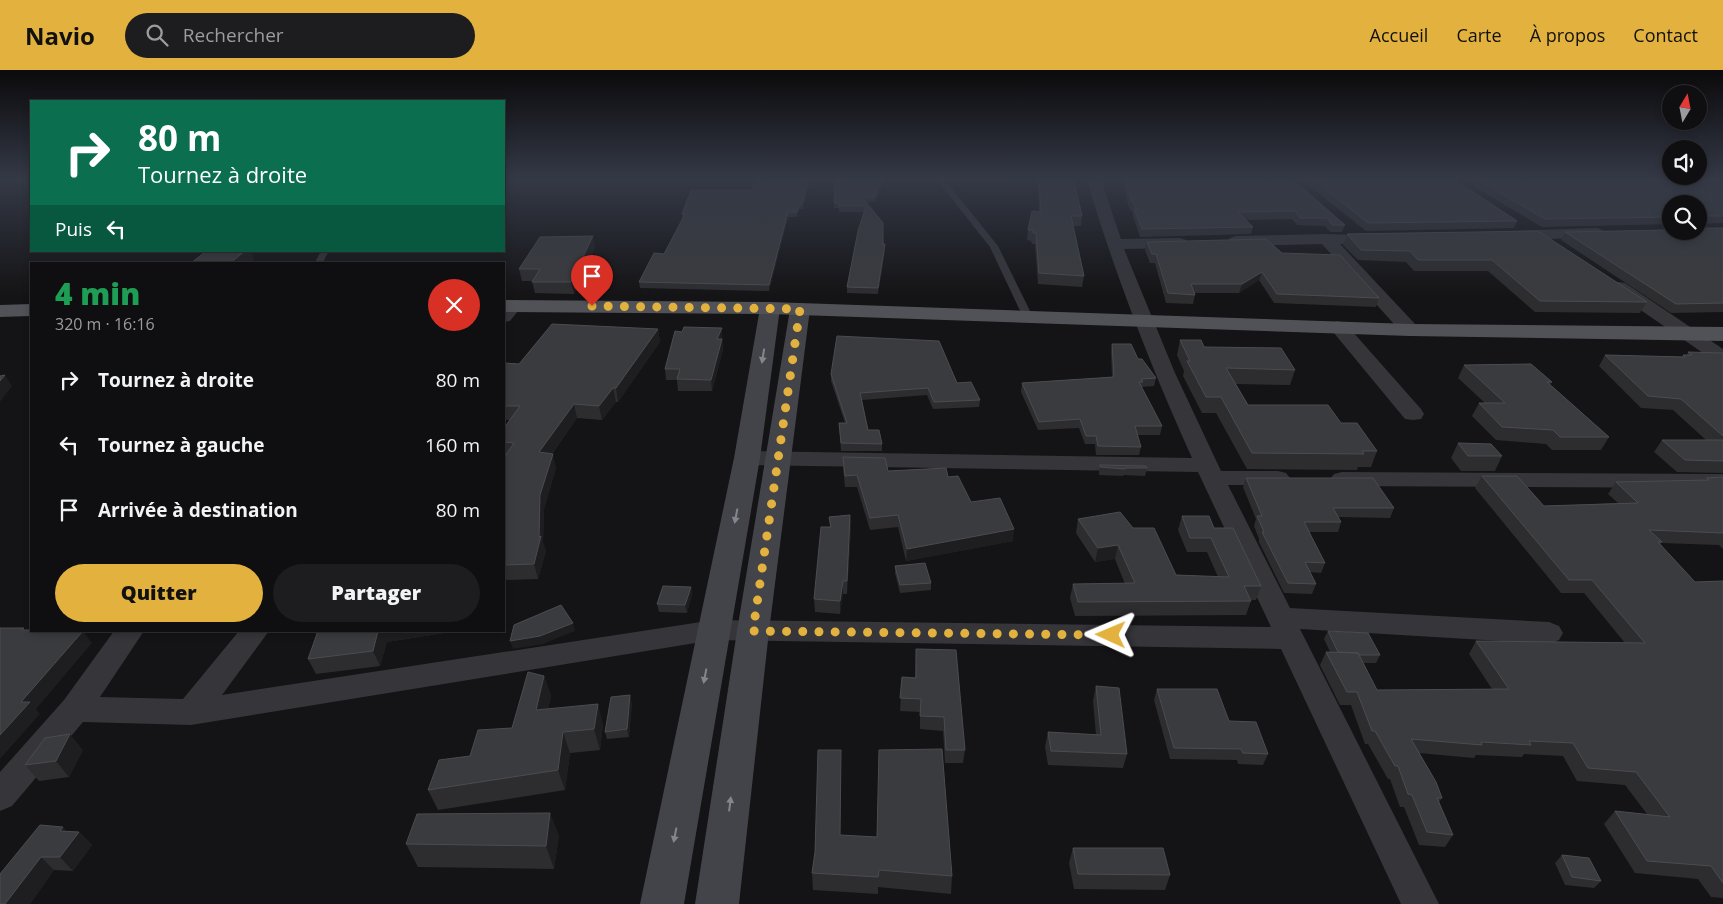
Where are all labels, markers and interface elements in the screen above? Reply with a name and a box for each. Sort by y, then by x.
search box [125,13,475,58]
text: Navio [25,19,95,52]
icon: search [143,21,171,49]
text: Rechercher [183,22,284,48]
text: Accueil [1370,23,1428,47]
text: Carte [1456,23,1502,47]
text: À propos [1530,23,1605,47]
text: Contact [1633,23,1698,47]
north arrow [1662,85,1708,130]
map controls [1662,85,1707,240]
text: 80 m [138,114,221,161]
icon: right [55,120,120,185]
button: sound [1662,140,1707,185]
text: Tournez à droite [138,159,307,189]
button: search [1662,195,1707,240]
icon: left [102,215,130,243]
text: Puis [55,216,92,242]
pin [571,255,613,306]
icon: arrive [578,262,606,290]
text: 4 min [55,273,140,314]
button: close [428,279,480,331]
text: 320 m · 16:16 [55,313,155,335]
one-way arrow [759,348,767,364]
icon: right [55,366,83,394]
text: Tournez à droite [98,367,254,393]
text: 80 m [436,367,480,393]
icon: left [55,431,83,459]
text: Tournez à gauche [98,432,264,458]
text: 160 m [425,432,480,458]
icon: arrive [55,496,83,524]
text: Arrivée à destination [98,497,298,523]
text: 80 m [436,497,480,523]
one-way arrow [732,509,740,524]
button: Quitter [55,564,263,622]
button: Partager [273,564,480,622]
position arrow [1084,608,1136,660]
one-way arrow [701,668,709,684]
one-way arrow [727,795,735,811]
one-way arrow [670,828,678,844]

